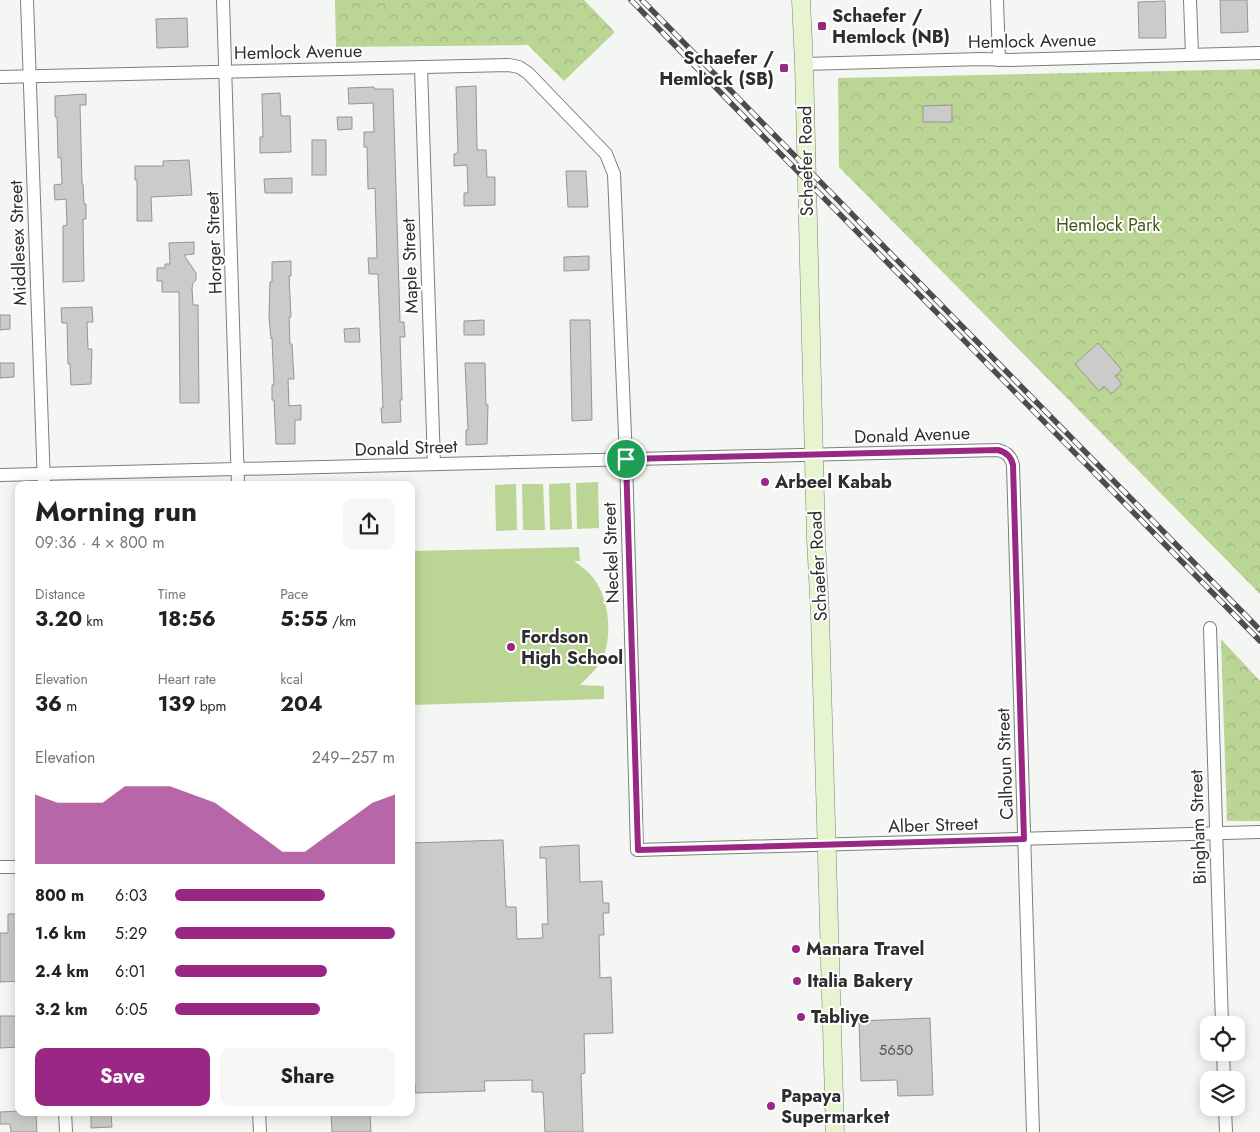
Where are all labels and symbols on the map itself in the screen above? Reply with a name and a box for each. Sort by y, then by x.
place label: Schaefer / Hemlock (NB) [832,3,950,50]
marker: Schaefer / Hemlock (NB) [816,20,828,32]
street label: Hemlock Avenue [968,27,1096,55]
street label: Hemlock Avenue [234,38,362,66]
place label: Schaefer / Hemlock (SB) [659,45,774,92]
marker: Schaefer / Hemlock (SB) [778,62,790,74]
street label: Schaefer Road [792,105,820,217]
street label: Middlesex Street [3,179,33,306]
street label: Horger Street [199,191,229,295]
park label: Hemlock Park [1056,212,1160,238]
street label: Maple Street [395,217,425,314]
street label: Donald Avenue [854,420,970,450]
street label: Donald Street [354,433,459,463]
pin [605,438,647,480]
place label: Arbeel Kabab [774,469,892,495]
marker: Arbeel Kabab [759,476,771,488]
street label: Neckel Street [596,501,626,604]
street label: Schaefer Road [802,510,834,622]
place label: Fordson High School [521,624,623,671]
marker: Fordson High School [505,641,517,653]
street label: Calhoun Street [990,707,1020,820]
street label: Bingham Street [1183,768,1213,885]
street label: Alber Street [888,810,979,840]
place label: Manara Travel [806,936,924,962]
marker: Manara Travel [790,943,802,955]
place label: Italia Bakery [807,968,913,994]
marker: Italia Bakery [791,975,803,987]
place label: Tabliye [811,1004,869,1030]
marker: Tabliye [795,1011,807,1023]
house number: 5650 [879,1039,913,1061]
place label: Papaya Supermarket [781,1083,890,1130]
marker: Papaya Supermarket [765,1100,777,1112]

